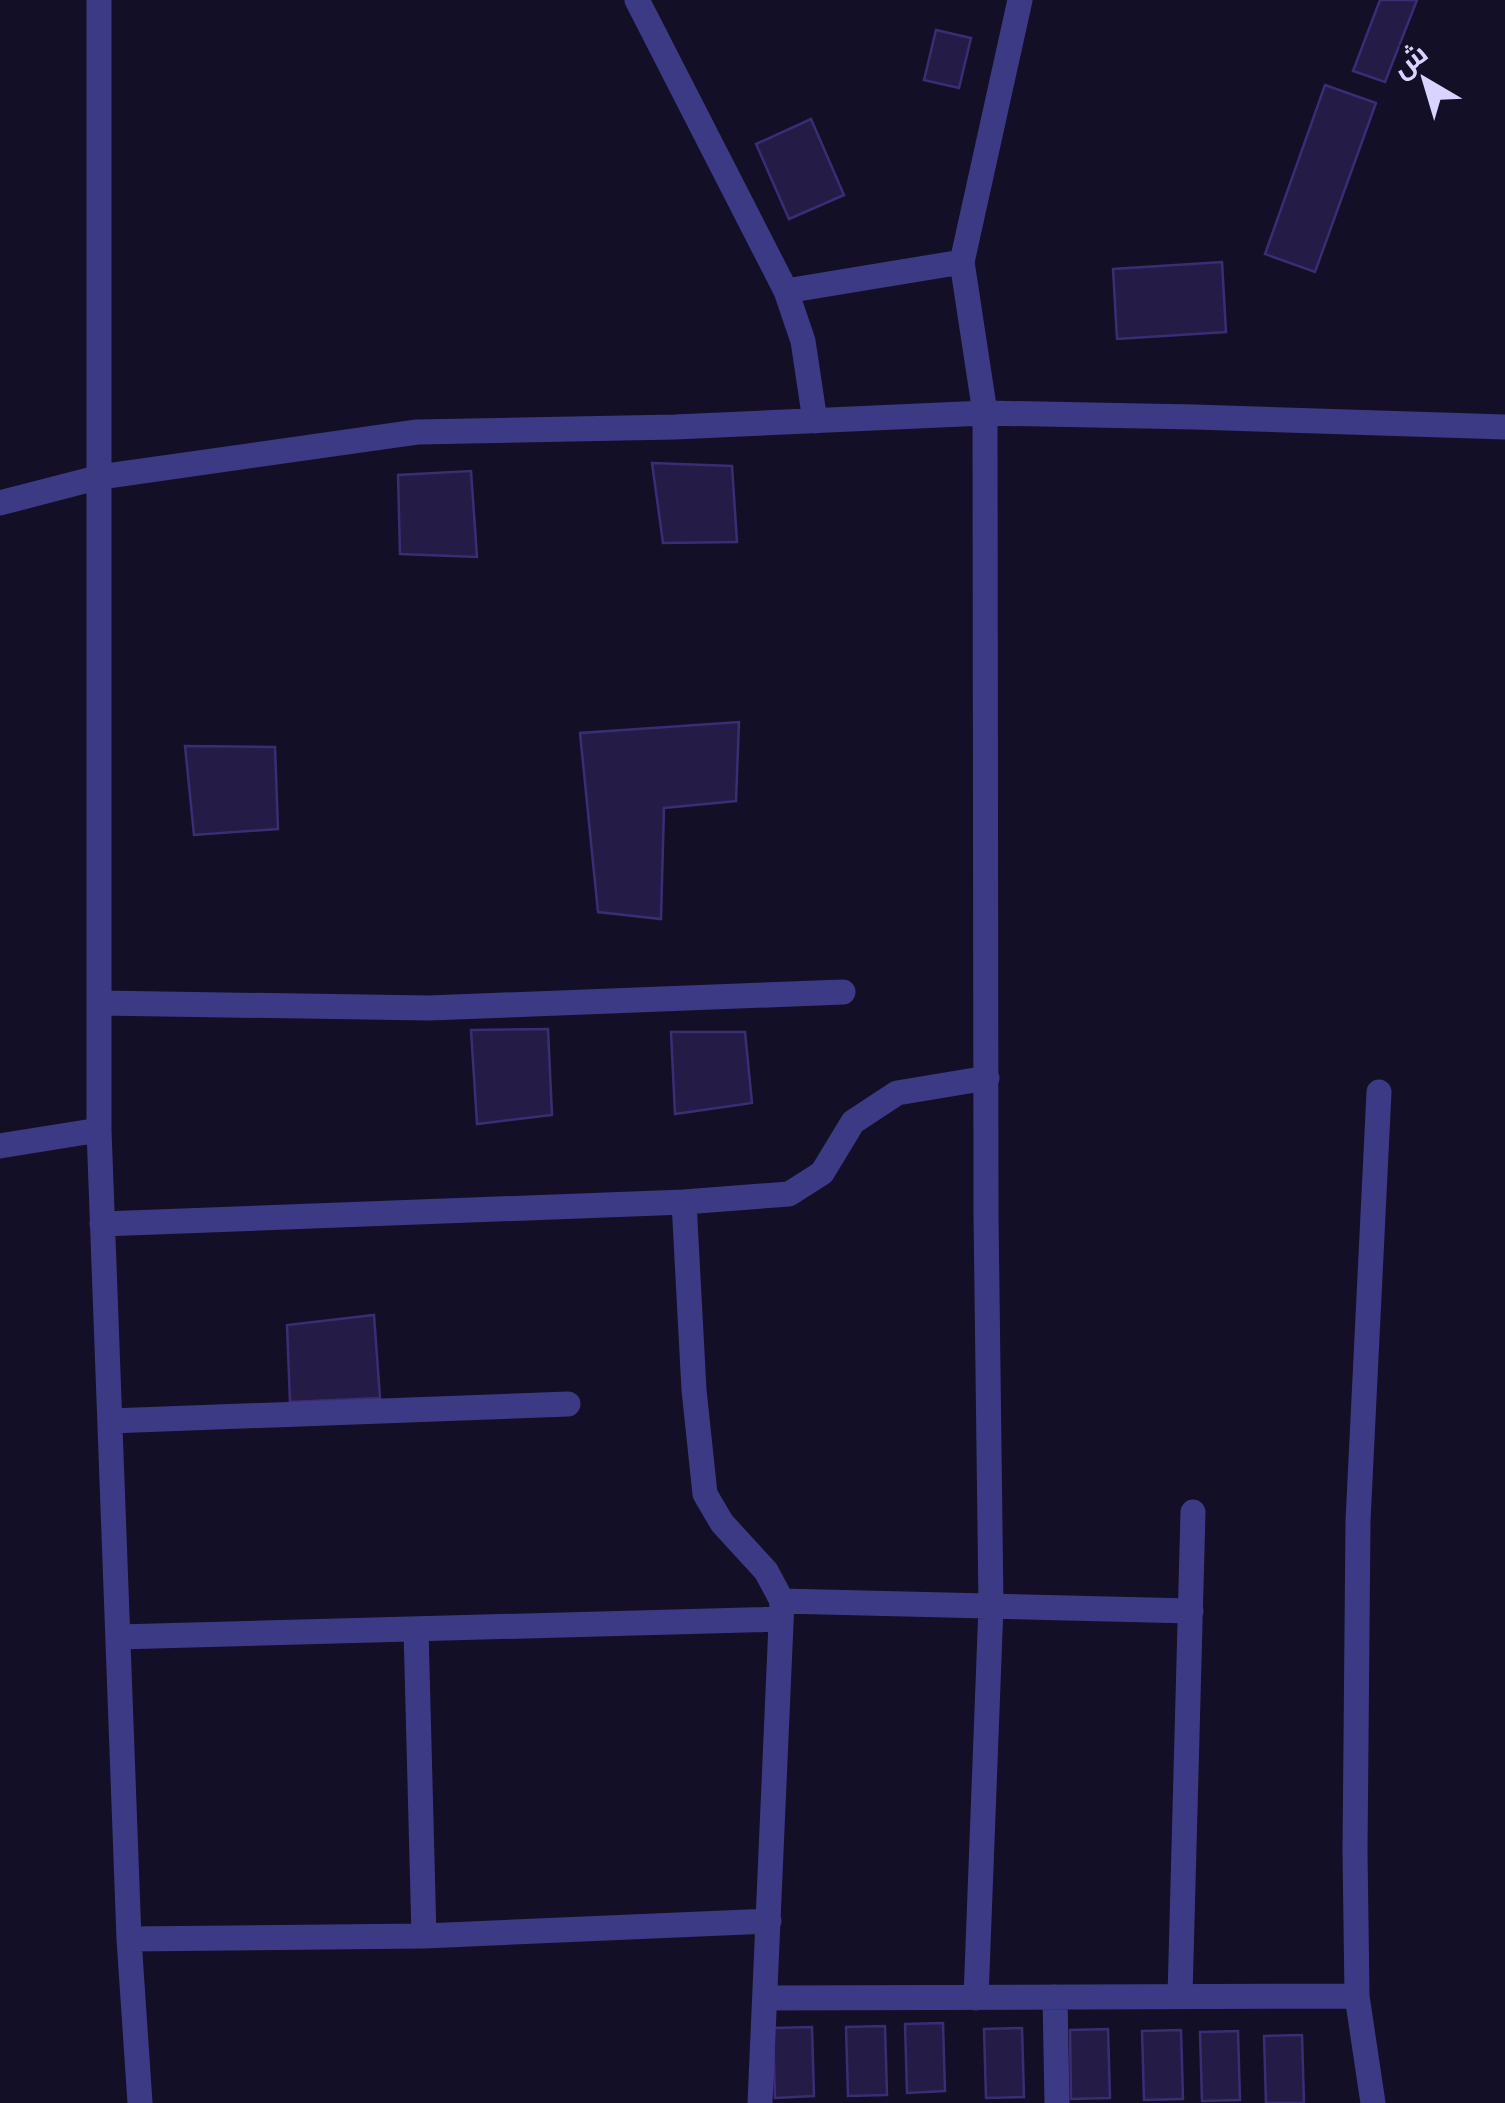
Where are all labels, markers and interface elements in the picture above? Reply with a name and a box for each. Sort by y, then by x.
north arrow [1375,30,1475,130]
text: ش [1386,37,1434,85]

